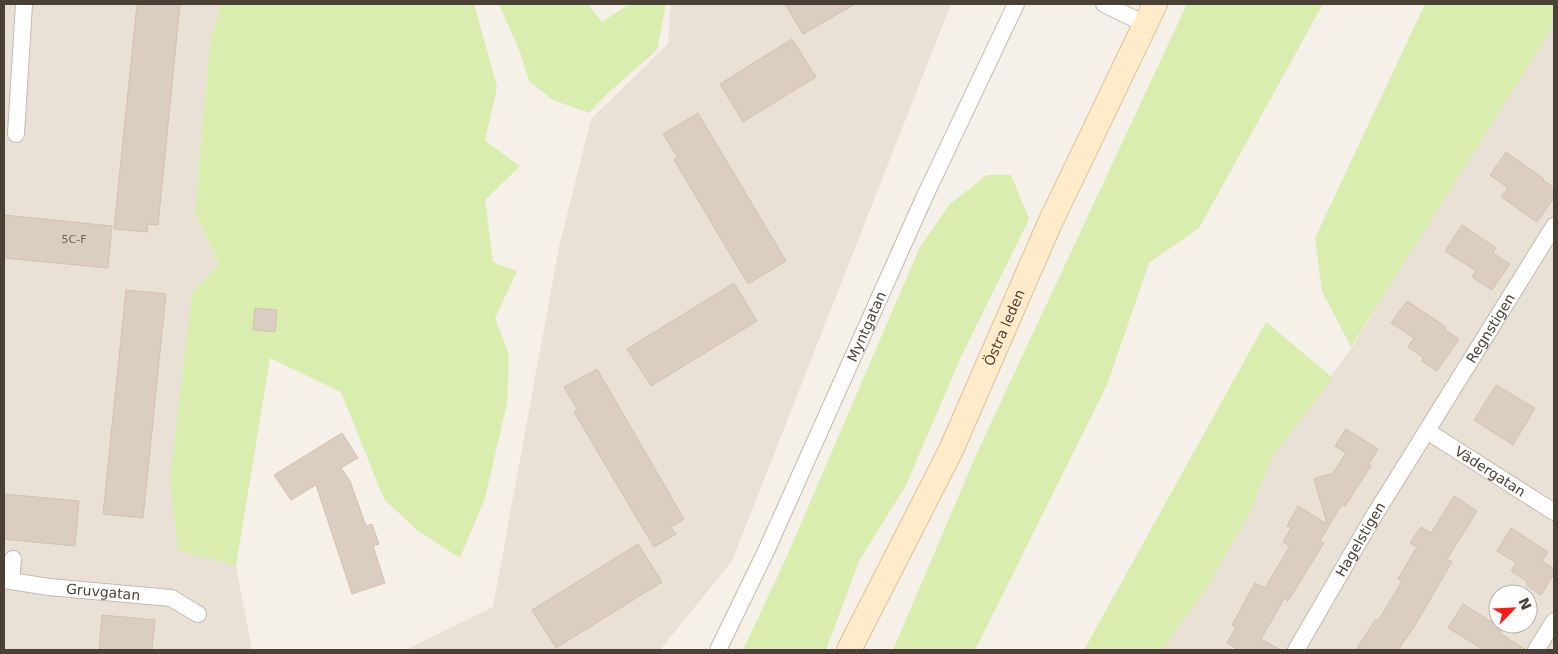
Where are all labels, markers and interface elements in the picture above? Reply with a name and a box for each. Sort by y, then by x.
house number: 5C-F [62,233,86,246]
street label: Östra leden [980,287,1028,368]
street label: Myntgatan [844,289,889,364]
street label: Regnstigen [1463,291,1518,366]
street label: Vädergatan [1452,443,1529,500]
street label: Hagelstigen [1332,499,1388,579]
street label: Gruvgatan [66,581,141,603]
north arrow [1488,584,1538,634]
text: N [1515,595,1535,612]

